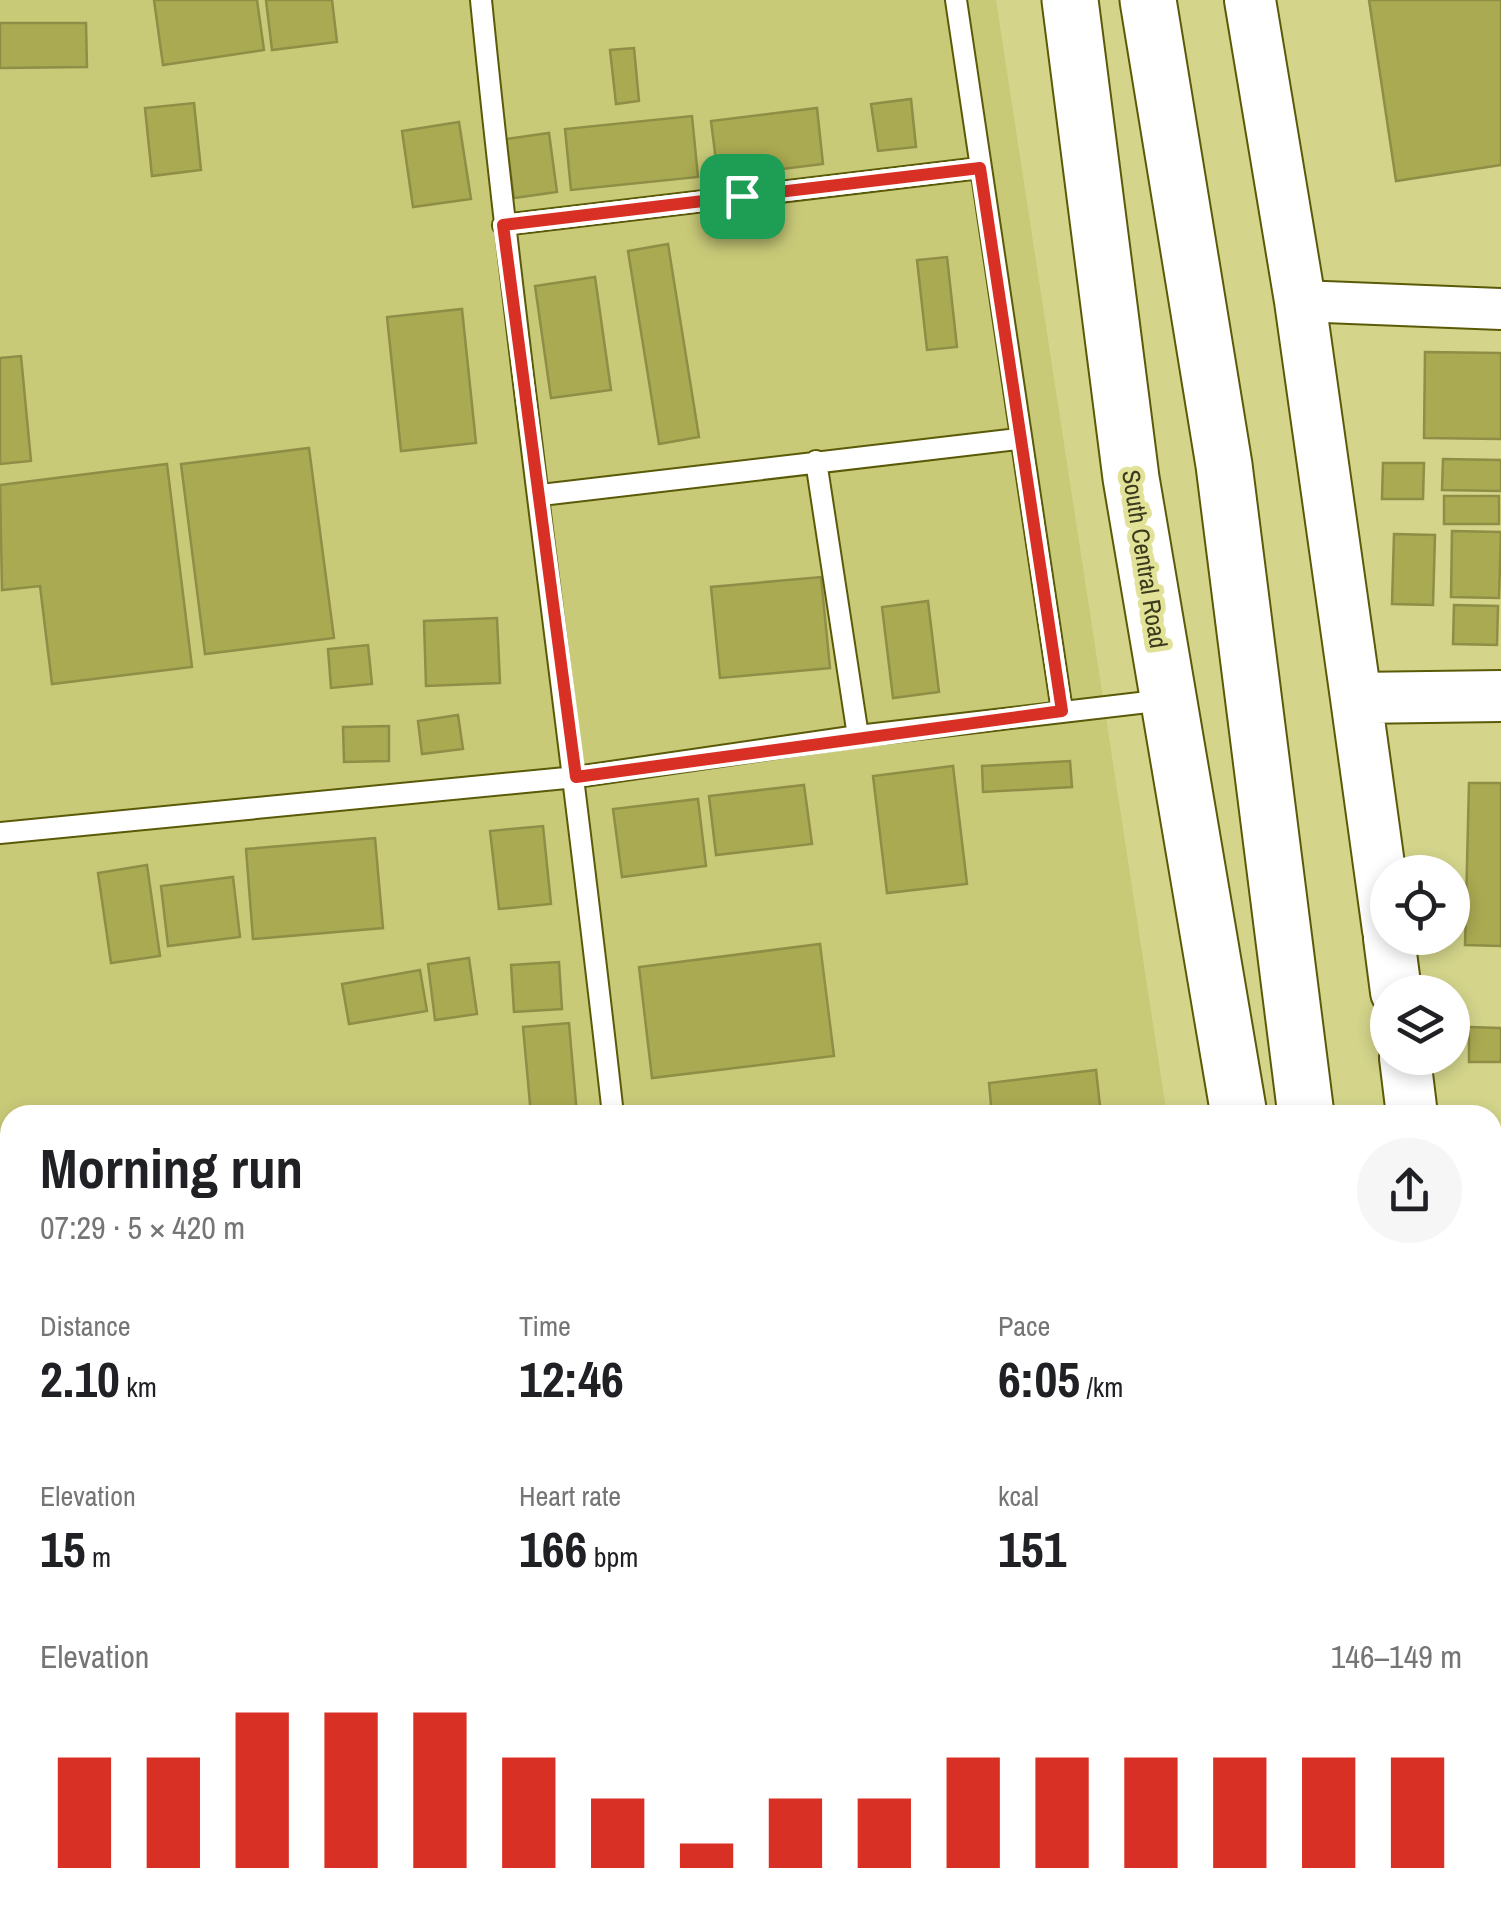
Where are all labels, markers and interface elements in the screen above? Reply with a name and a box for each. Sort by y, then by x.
pin [700,154,785,239]
icon: arrive [715,169,770,224]
street label: South Central Road [1114,467,1176,651]
map controls [1370,855,1470,1075]
button: locate [1370,855,1470,955]
button: layers [1370,975,1470,1075]
text: Morning run [40,1131,303,1205]
button: share [1357,1138,1462,1243]
text: 07:29 · 5 × 420 m [40,1206,245,1249]
text: Distance [40,1307,131,1345]
text: Time [519,1307,571,1345]
text: Pace [998,1307,1050,1345]
text: 2.10 [40,1345,120,1413]
text: 12:46 [519,1345,624,1413]
text: 6:05 [998,1345,1080,1413]
text: km [120,1368,157,1406]
text: /km [1080,1368,1123,1406]
text: Elevation [40,1477,136,1515]
text: Heart rate [519,1477,621,1515]
text: kcal [998,1477,1039,1515]
text: 15 [40,1515,86,1583]
text: 166 [519,1515,587,1583]
text: 151 [998,1515,1066,1583]
text: m [86,1538,111,1576]
text: bpm [587,1538,638,1576]
text: Elevation [40,1635,149,1678]
text: 146–149 m [1331,1635,1462,1678]

